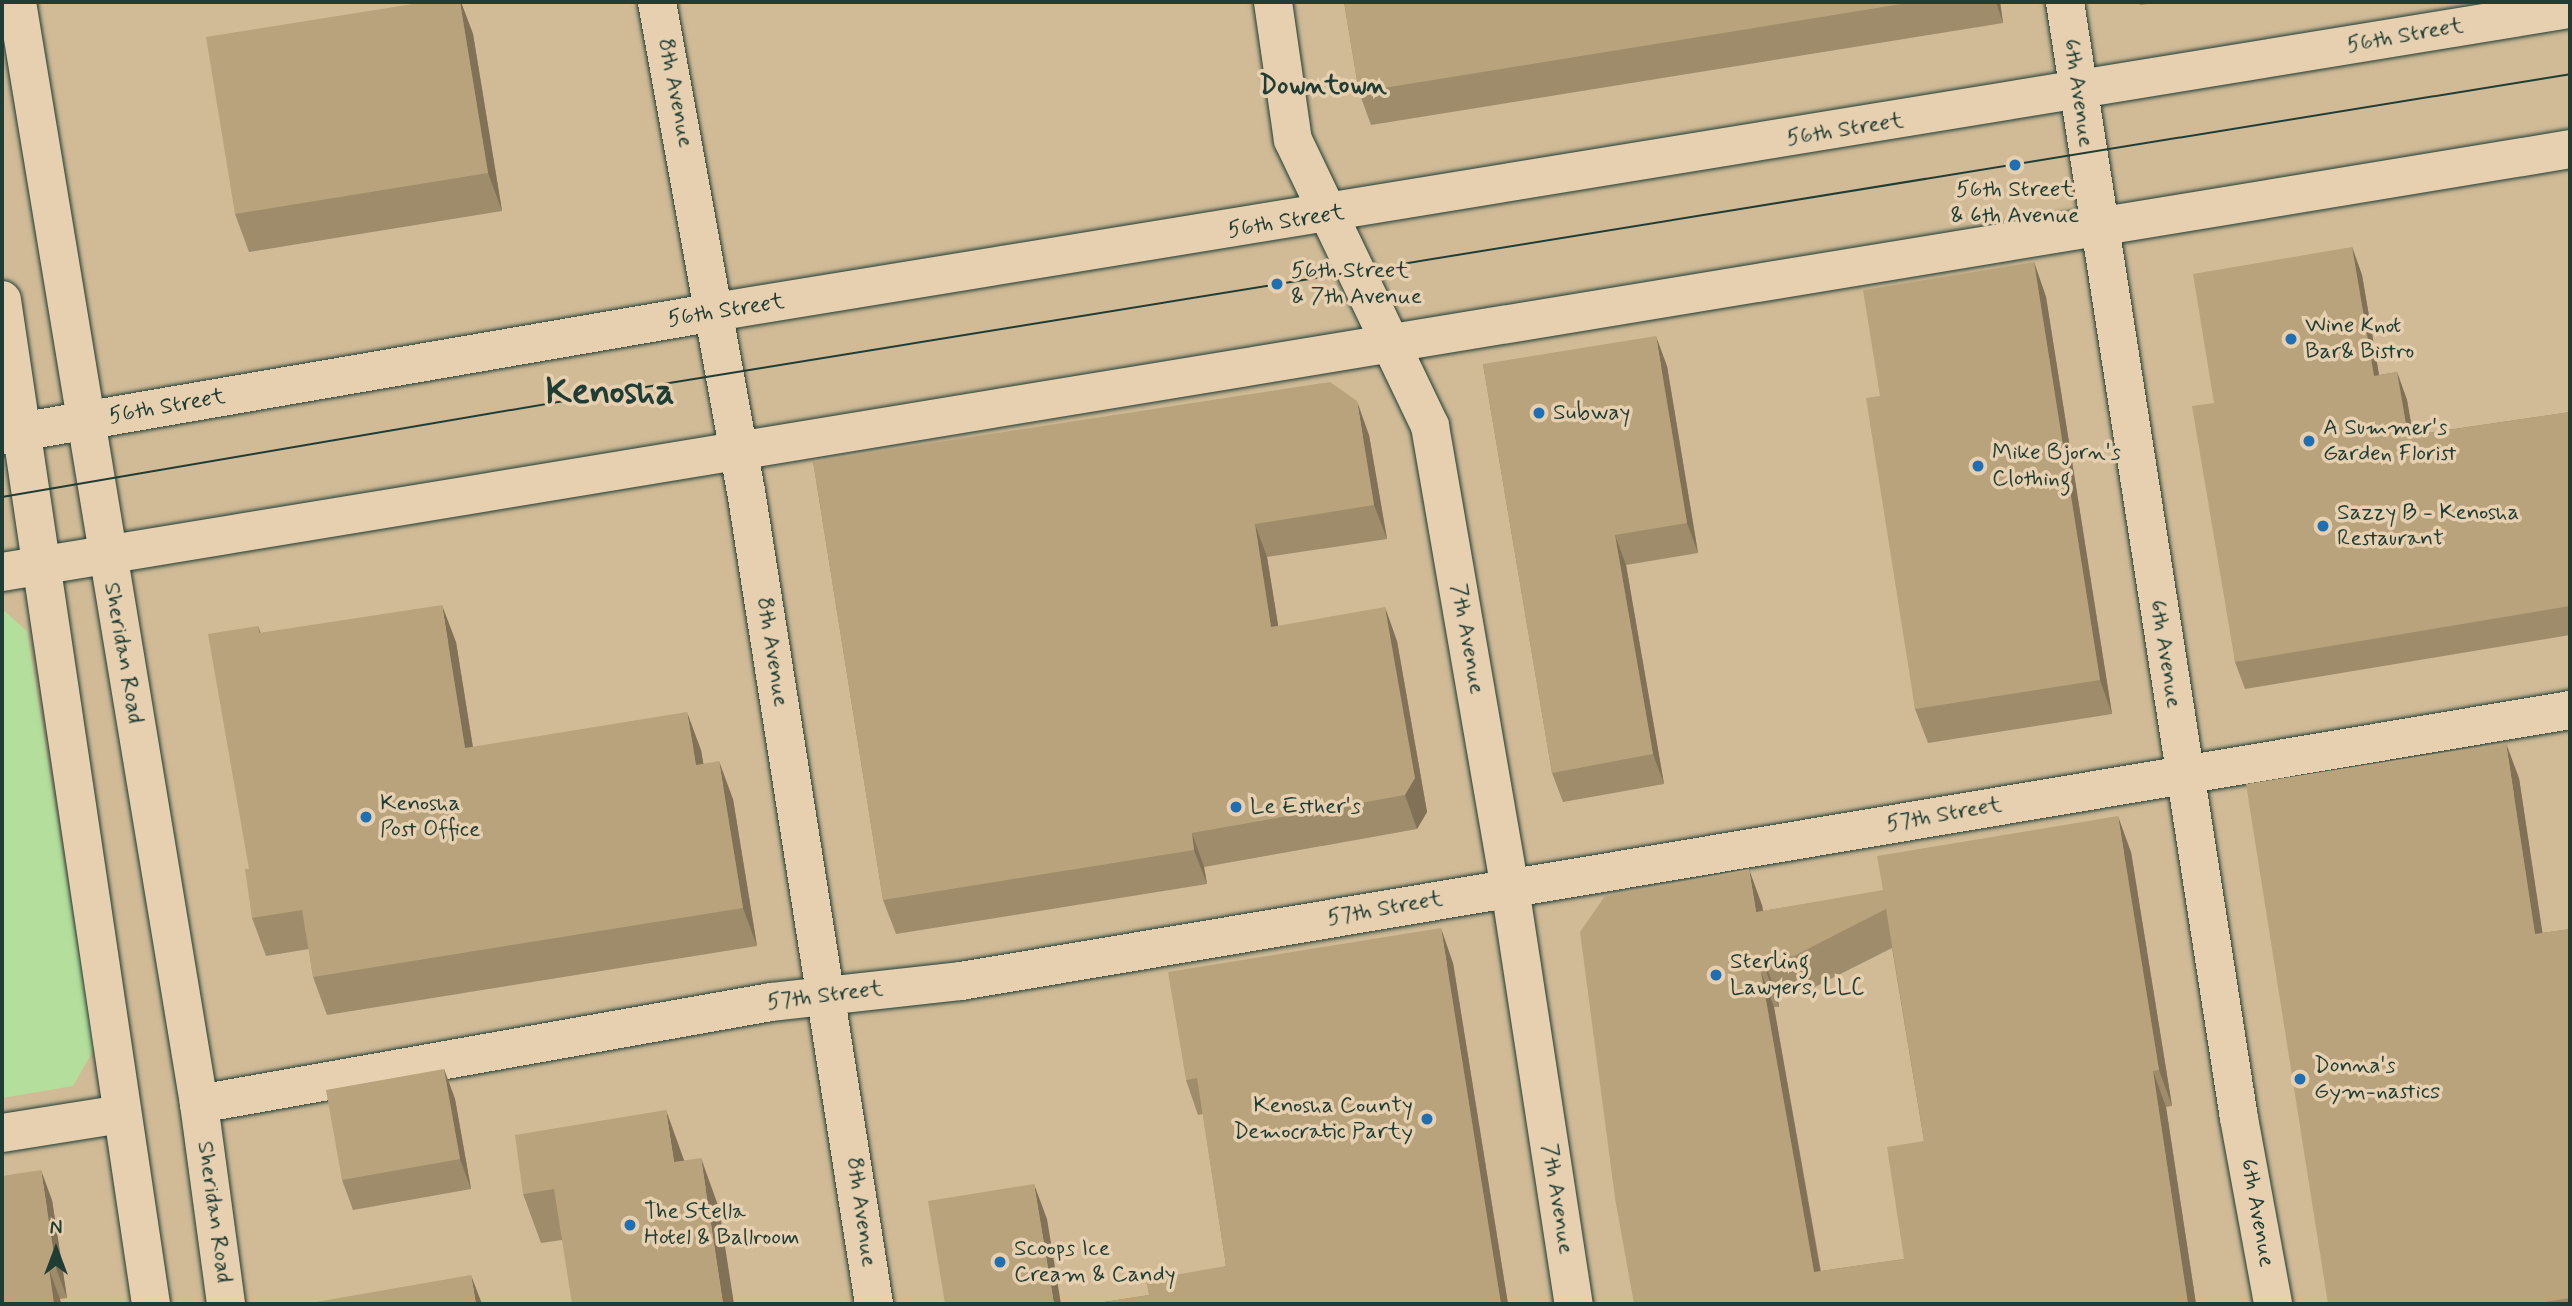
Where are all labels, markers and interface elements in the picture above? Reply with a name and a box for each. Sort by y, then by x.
street label: 56th Street [2345,12,2465,60]
street label: 8th Avenue [651,36,699,150]
street label: 6th Avenue [2057,37,2099,149]
district label: Downtown [1259,71,1387,103]
street label: 56th Street [1785,107,1905,153]
marker: 56th Street & 6th Avenue [2007,157,2023,173]
place label: 56th Street & 6th Avenue [1951,176,2079,230]
street label: 56th Street [1226,199,1346,245]
place label: 56th Street & 7th Avenue [1291,257,1422,311]
marker: 56th Street & 7th Avenue [1269,276,1285,292]
street label: 56th Street [666,288,786,334]
place label: Wine Knot Bar& Bistro [2305,312,2414,366]
marker: Wine Knot Bar& Bistro [2283,331,2299,347]
district label: Kenosha [545,371,675,415]
street label: 56th Street [107,383,227,431]
place label: Subway [1553,399,1630,427]
marker: Subway [1531,405,1547,421]
place label: A Summer's Garden Florist [2323,414,2458,468]
marker: A Summer's Garden Florist [2301,433,2317,449]
place label: Mike Bjorn's Clothing [1992,439,2117,493]
marker: Mike Bjorn's Clothing [1970,458,1986,474]
place label: Sazzy B - Kenosha Restaurant [2337,499,2520,553]
marker: Sazzy B - Kenosha Restaurant [2315,518,2331,534]
street label: Sheridan Road [97,581,149,725]
street label: 7th Avenue [1444,582,1490,696]
street label: 8th Avenue [750,595,794,709]
street label: 6th Avenue [2143,598,2187,710]
place label: Kenosha Post Office [380,790,480,844]
street label: 57th Street [1884,791,2004,839]
place label: Le Esther's [1250,793,1358,821]
marker: Le Esther's [1228,799,1244,815]
marker: Kenosha Post Office [358,809,374,825]
street label: 57th Street [1325,885,1445,933]
place label: Sterling Lawyers, LLC [1730,948,1864,1002]
marker: Sterling Lawyers, LLC [1708,967,1724,983]
street label: 57th Street [765,975,885,1017]
place label: Donna's Gym-nastics [2314,1052,2440,1106]
marker: Donna's Gym-nastics [2292,1071,2308,1087]
place label: Kenosha County Democratic Party [1238,1092,1413,1146]
marker: Kenosha County Democratic Party [1419,1111,1435,1127]
street label: Sheridan Road [190,1140,238,1284]
street label: 7th Avenue [1535,1142,1579,1256]
street label: 8th Avenue [840,1155,882,1269]
street label: 6th Avenue [2234,1157,2280,1269]
place label: The Stella Hotel & Ballroom [644,1198,799,1252]
north arrow [21,1215,91,1285]
text: N [50,1216,62,1241]
marker: The Stella Hotel & Ballroom [622,1217,638,1233]
place label: Scoops Ice Cream & Candy [1014,1235,1176,1289]
marker: Scoops Ice Cream & Candy [992,1254,1008,1270]

